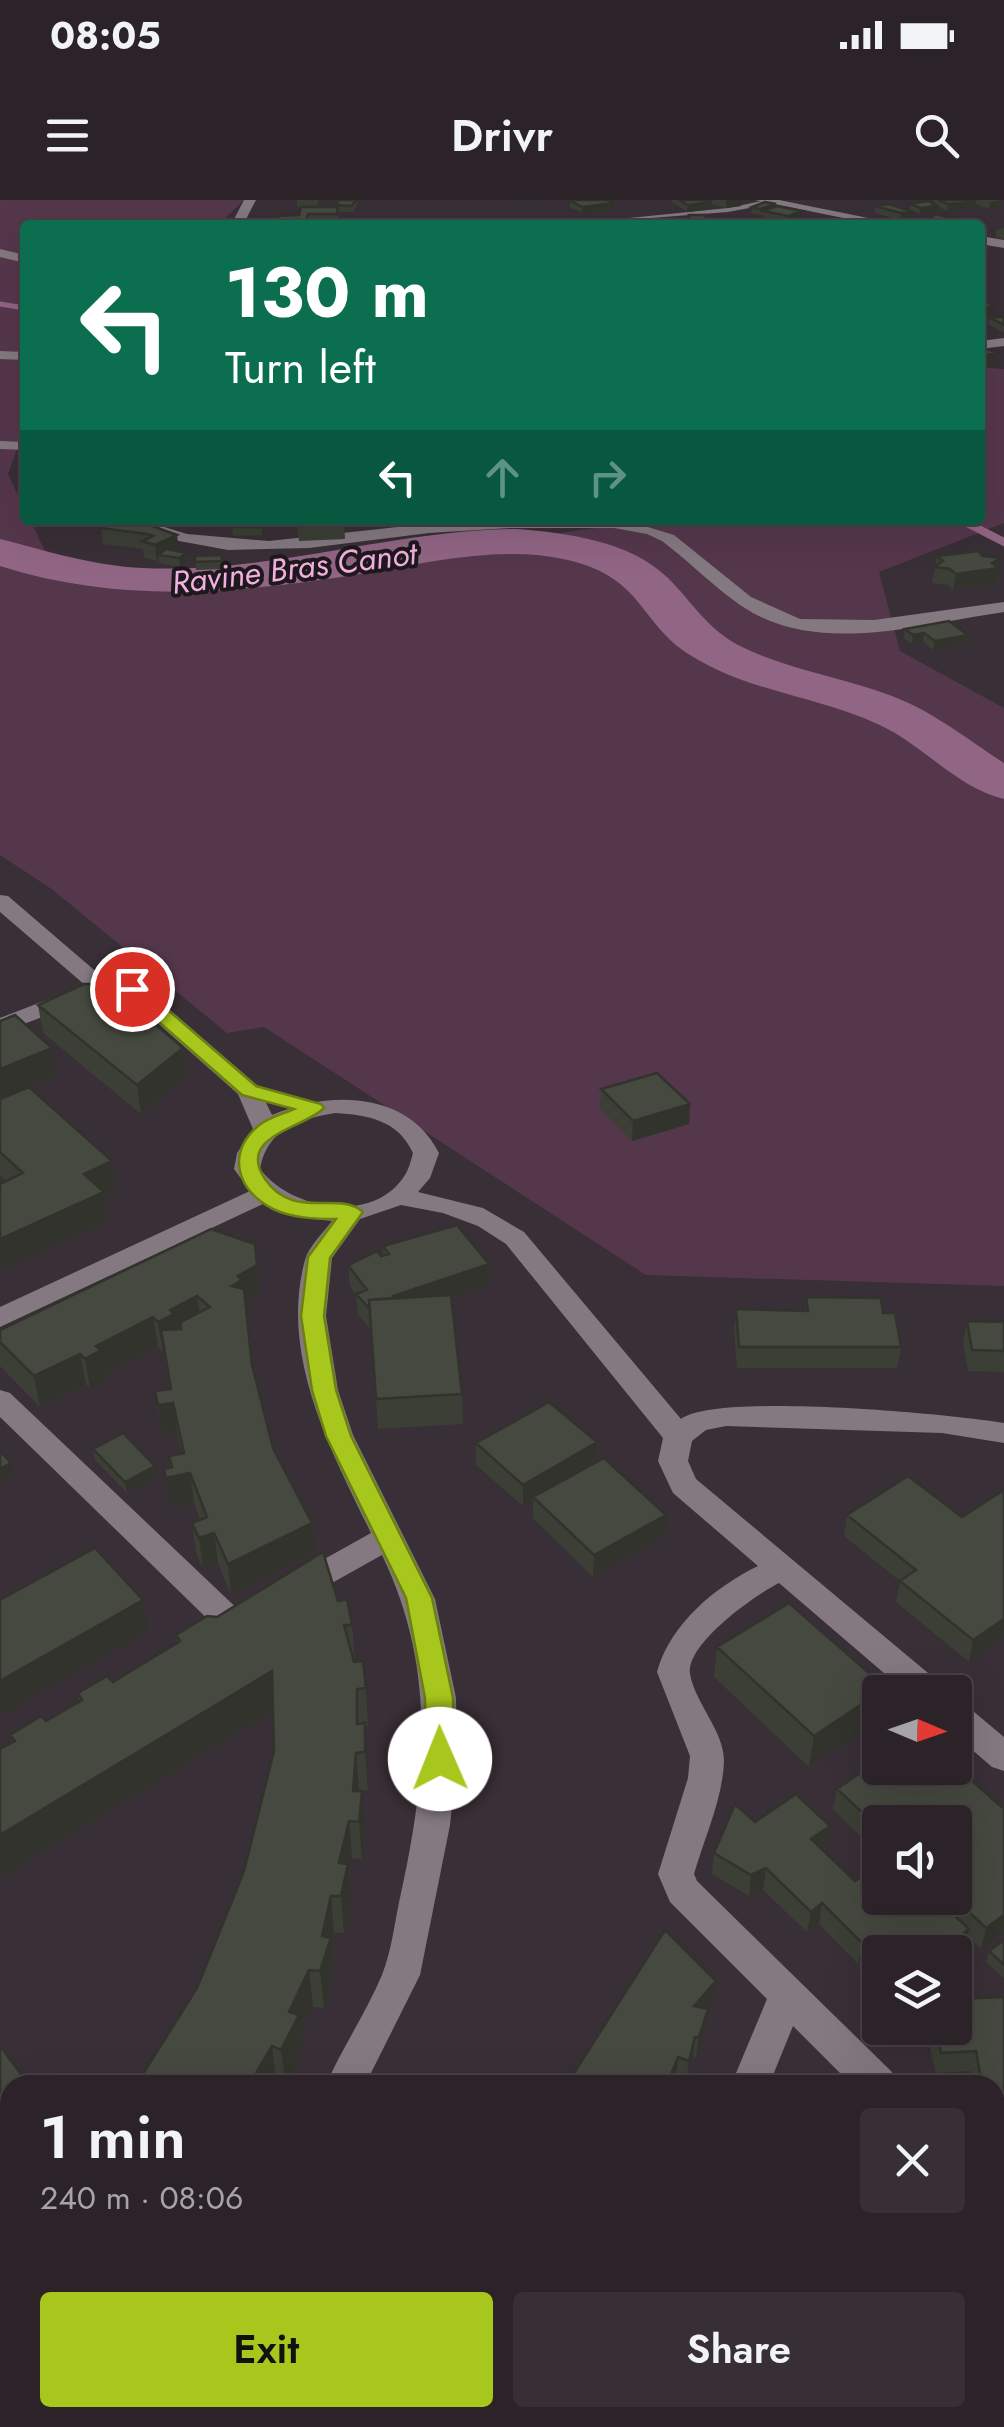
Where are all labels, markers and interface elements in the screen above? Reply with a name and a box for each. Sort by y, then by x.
text: 08:05 [50,8,161,63]
text: Drivr [451,103,553,168]
icon: menu [40,108,95,163]
icon: search [909,108,964,163]
text: 130 m [225,242,429,343]
icon: left [60,260,190,390]
text: Turn left [225,335,376,400]
icon: left [370,450,425,505]
icon: ahead [475,450,530,505]
icon: right [580,450,635,505]
water label: Ravine Bras Canot [169,530,421,606]
pin [90,947,175,1032]
icon: arrive [105,962,160,1017]
north arrow [862,1675,972,1785]
map controls [862,1675,972,2045]
position arrow [388,1707,492,1811]
button: sound [862,1805,972,1915]
button: layers [862,1935,972,2045]
text: 1 min [40,2094,186,2181]
button: close [860,2108,965,2213]
text: 240 m · 08:06 [40,2175,243,2221]
button: Exit [40,2292,493,2407]
button: Share [513,2292,965,2407]

